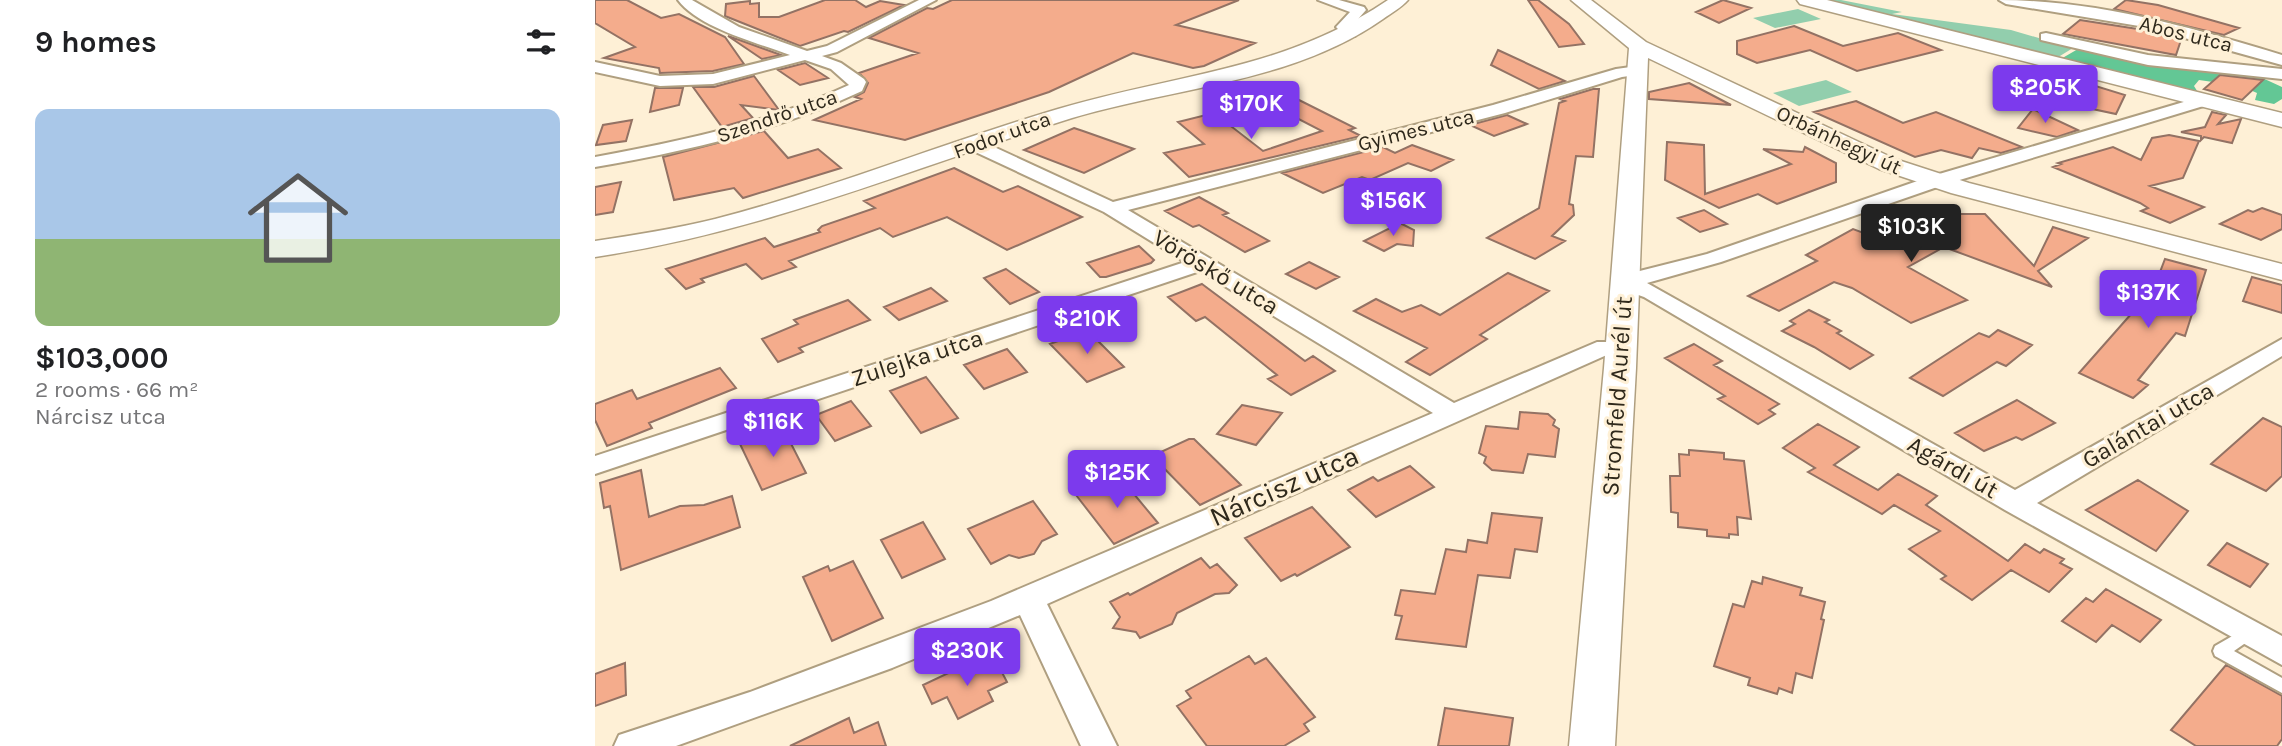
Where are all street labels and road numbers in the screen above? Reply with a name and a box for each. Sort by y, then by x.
street label: Abos utca [2137,11,2235,57]
street label: Szendrő utca [714,84,840,148]
street label: Orbánhegyi út [1773,101,1905,179]
street label: Gyimes utca [1355,104,1477,156]
street label: Fodor utca [950,106,1054,164]
street label: Vöröskő utca [1148,223,1284,321]
street label: Stromfeld Aurél út [1596,295,1638,497]
street label: Zulejka utca [848,324,986,392]
street label: Galántai utca [2077,376,2219,474]
street label: Agárdi út [1903,430,2003,504]
street label: Nárcisz utca [1204,438,1364,534]

